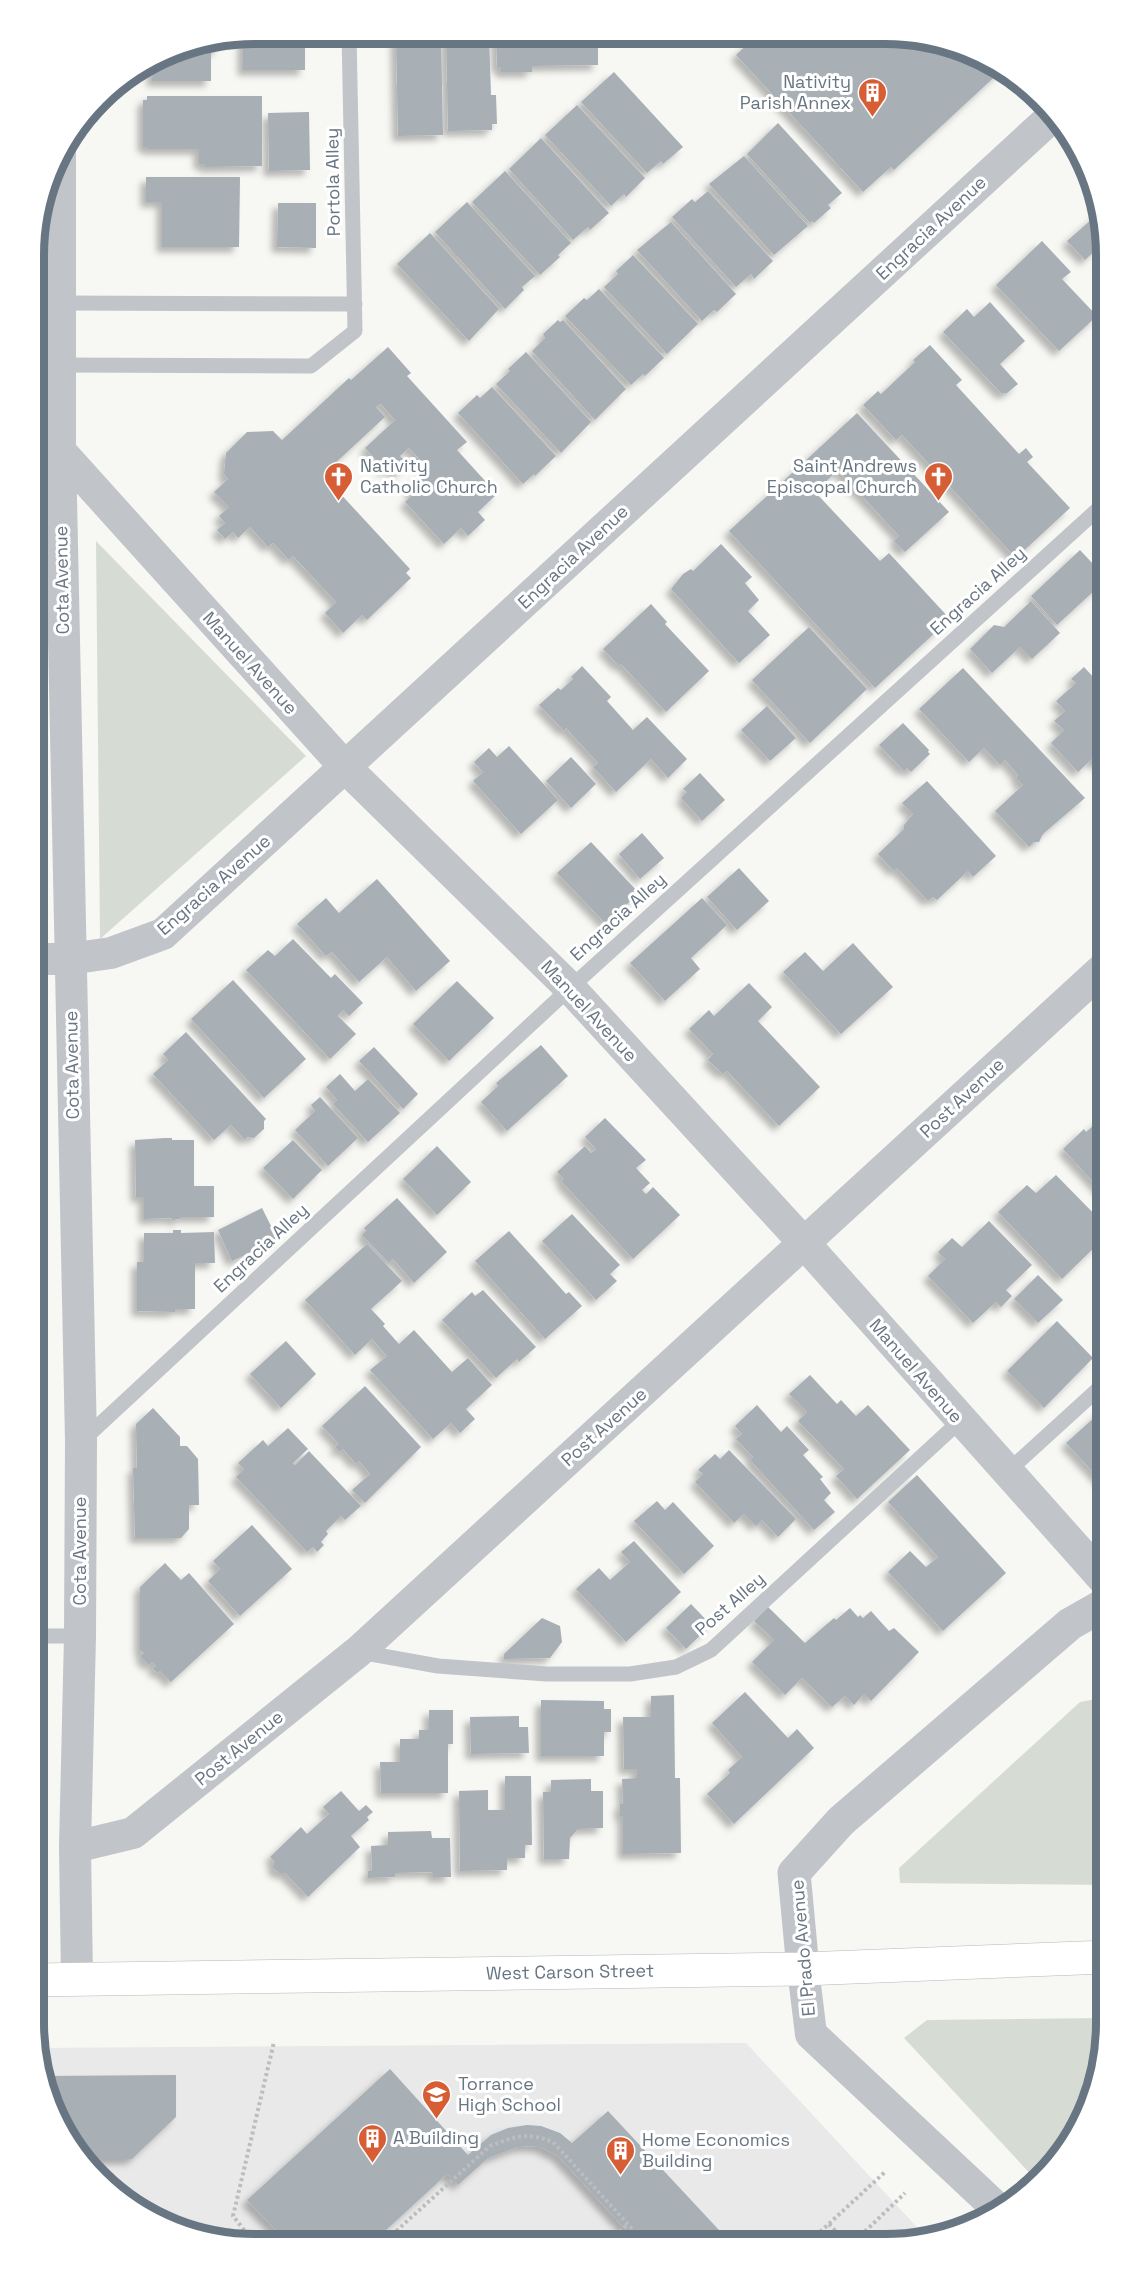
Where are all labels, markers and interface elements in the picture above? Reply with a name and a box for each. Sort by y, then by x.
place label: Nativity Parish Annex [740,70,851,114]
building icon: Nativity Parish Annex [856,76,888,118]
street label: Portola Alley [320,128,345,236]
street label: Engracia Avenue [871,171,991,285]
place label: Nativity Catholic Church [360,454,498,498]
place label: Saint Andrews Episcopal Church [767,454,917,498]
church icon: Nativity Catholic Church [323,460,355,502]
church icon: Saint Andrews Episcopal Church [922,460,954,502]
street label: Engracia Avenue [513,500,633,614]
street label: Cota Avenue [49,525,74,635]
street label: Engracia Alley [925,542,1030,640]
street label: Manuel Avenue [198,606,303,719]
street label: Engracia Avenue [152,829,275,940]
street label: Engracia Alley [565,868,670,966]
street label: Manuel Avenue [536,955,642,1066]
street label: Cota Avenue [59,1010,84,1120]
street label: Post Avenue [915,1053,1009,1143]
street label: Engracia Alley [209,1198,313,1297]
street label: Manuel Avenue [865,1314,968,1428]
street label: Post Avenue [556,1382,651,1471]
street label: Cota Avenue [68,1497,91,1605]
street label: Post Alley [690,1567,769,1640]
street label: Post Avenue [190,1705,288,1790]
street label: El Prado Avenue [785,1879,820,2017]
street label: West Carson Street [486,1959,654,1984]
place label: Torrance High School [458,2072,561,2116]
school or university icon: Torrance High School [421,2078,453,2120]
building icon: A Building [356,2122,388,2164]
place label: A Building [393,2126,479,2149]
place label: Home Economics Building [642,2128,790,2172]
building icon: Home Economics Building [605,2134,637,2176]

